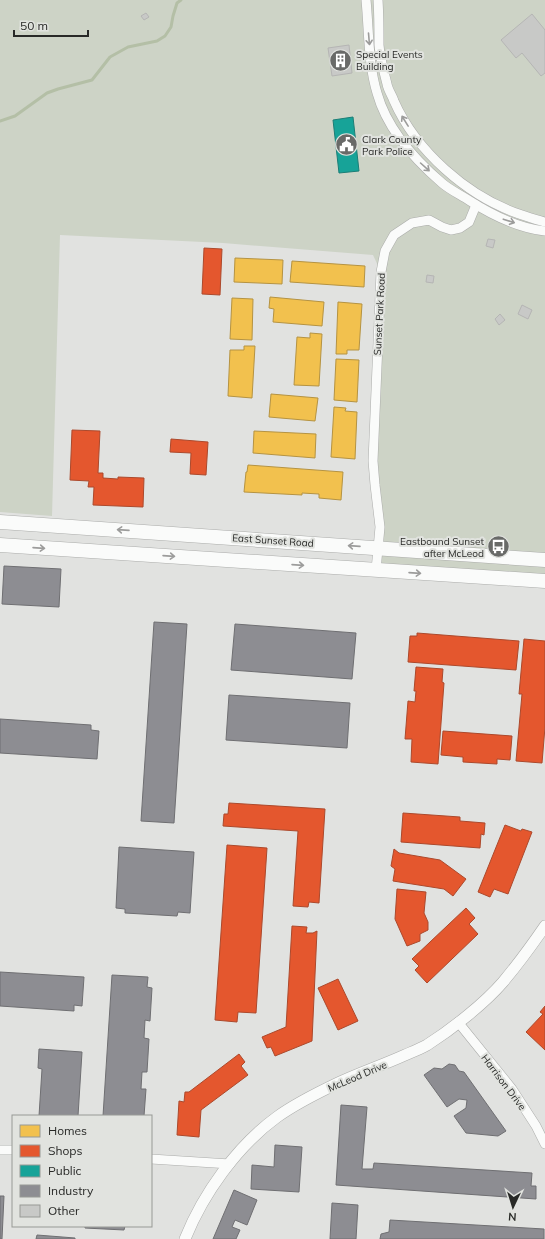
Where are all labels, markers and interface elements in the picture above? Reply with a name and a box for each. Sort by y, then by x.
scale bar [14,12,88,38]
text: 50 m [20,18,48,33]
one-way arrow [365,32,372,45]
building icon: Special Events Building [327,47,353,73]
place label: Special Events Building [356,48,423,73]
one-way arrow [401,115,409,127]
public building icon: Clark County Park Police [333,132,359,158]
place label: Clark County Park Police [362,133,422,158]
one-way arrow [419,162,429,171]
one-way arrow [503,218,516,225]
street label: Sunset Park Road [371,272,388,356]
one-way arrow [117,527,130,534]
street label: East Sunset Road [232,531,314,550]
bus stop icon: Eastbound Sunset after McLeod [486,534,512,560]
place label: Eastbound Sunset after McLeod [400,535,484,560]
one-way arrow [348,542,361,549]
one-way arrow [32,544,45,551]
one-way arrow [162,553,175,560]
one-way arrow [291,561,304,568]
one-way arrow [408,569,421,576]
street label: Harrison Drive [478,1052,529,1113]
street label: McLeod Drive [326,1058,389,1095]
legend [12,1115,152,1227]
text: Homes [48,1123,87,1138]
text: Shops [48,1143,83,1158]
text: Public [48,1163,82,1178]
text: Industry [48,1183,94,1198]
north arrow [493,1187,533,1227]
text: Other [48,1203,80,1218]
text: N [508,1210,517,1224]

